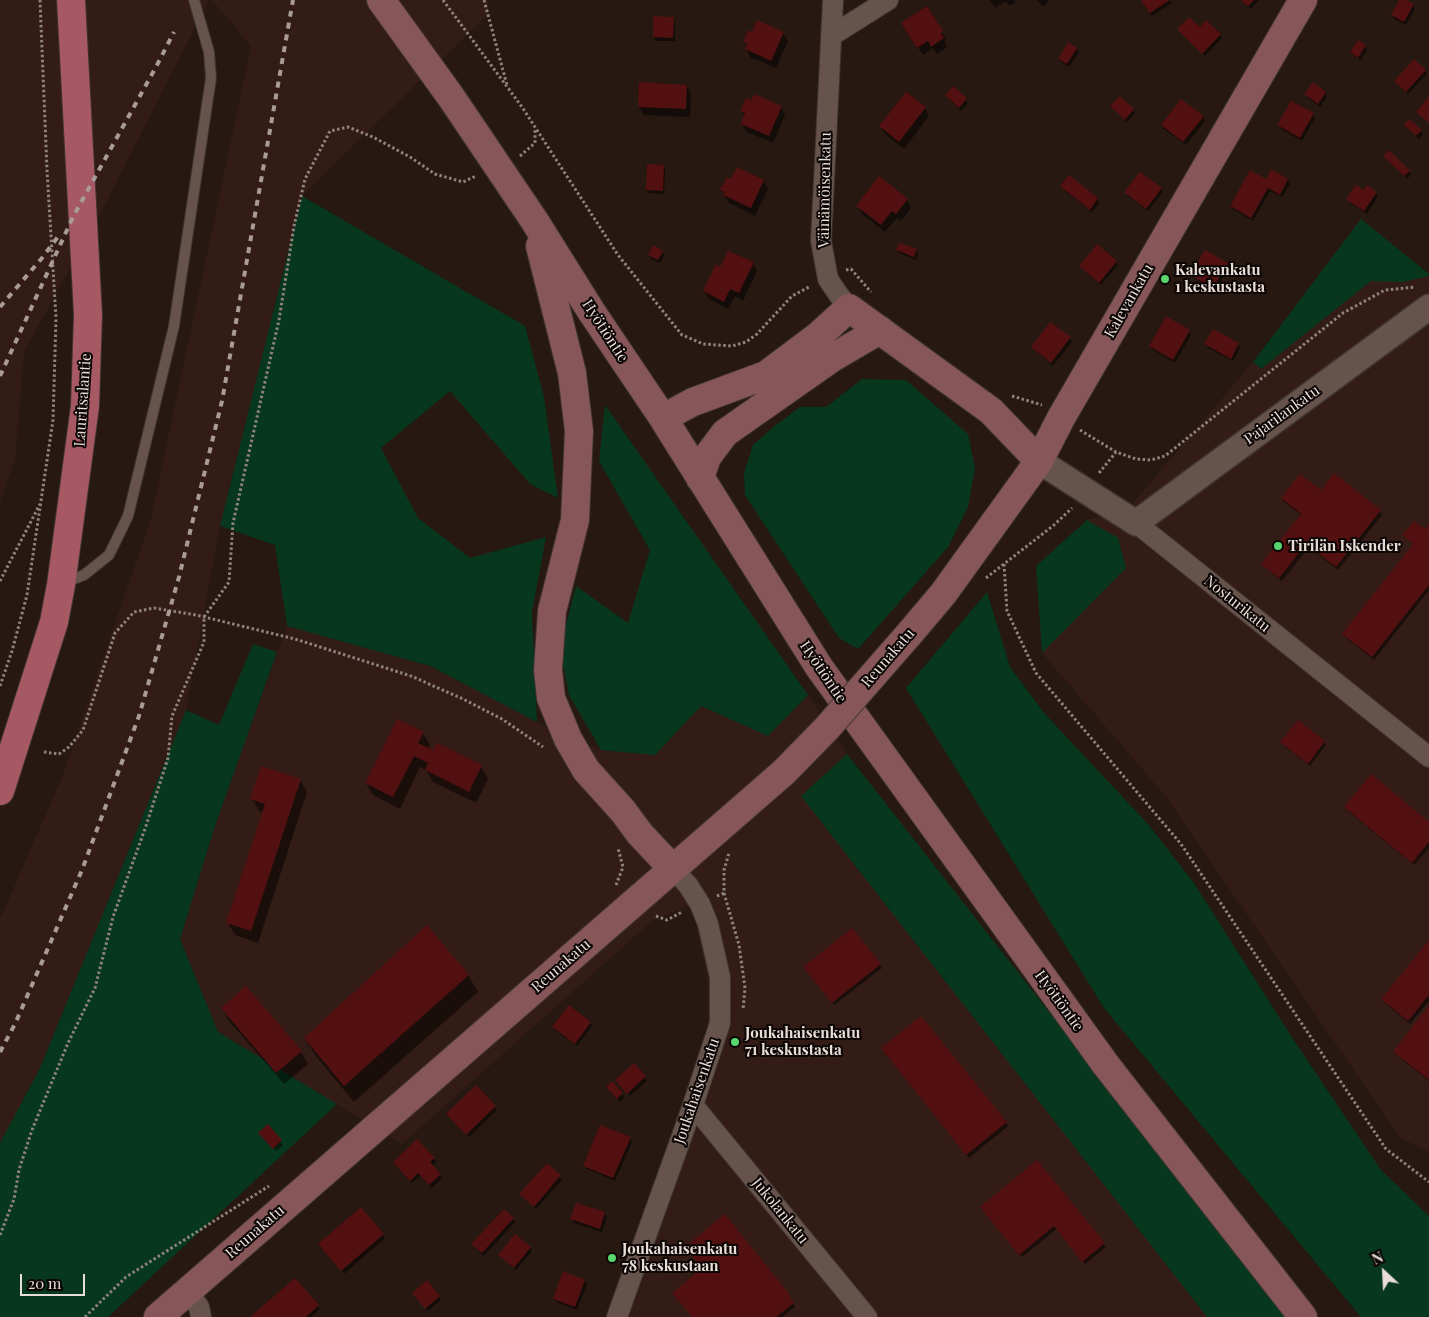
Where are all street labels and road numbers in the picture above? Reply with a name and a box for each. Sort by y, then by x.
street label: Väinämöisenkatu [815,132,835,248]
street label: Kalevankatu [1101,261,1157,341]
street label: Hyötiöntie [578,296,632,366]
street label: Lauritsalantie [71,353,95,447]
street label: Pajarilankatu [1241,382,1323,448]
street label: Nosturikatu [1200,572,1274,636]
street label: Reunakatu [858,625,918,691]
street label: Hyötiöntie [796,638,850,706]
street label: Reunakatu [528,936,594,996]
street label: Hyötiöntie [1031,967,1087,1035]
street label: Joukahaisenkatu [670,1036,724,1146]
street label: Jukolankatu [748,1174,812,1248]
street label: Reunakatu [222,1202,288,1262]

